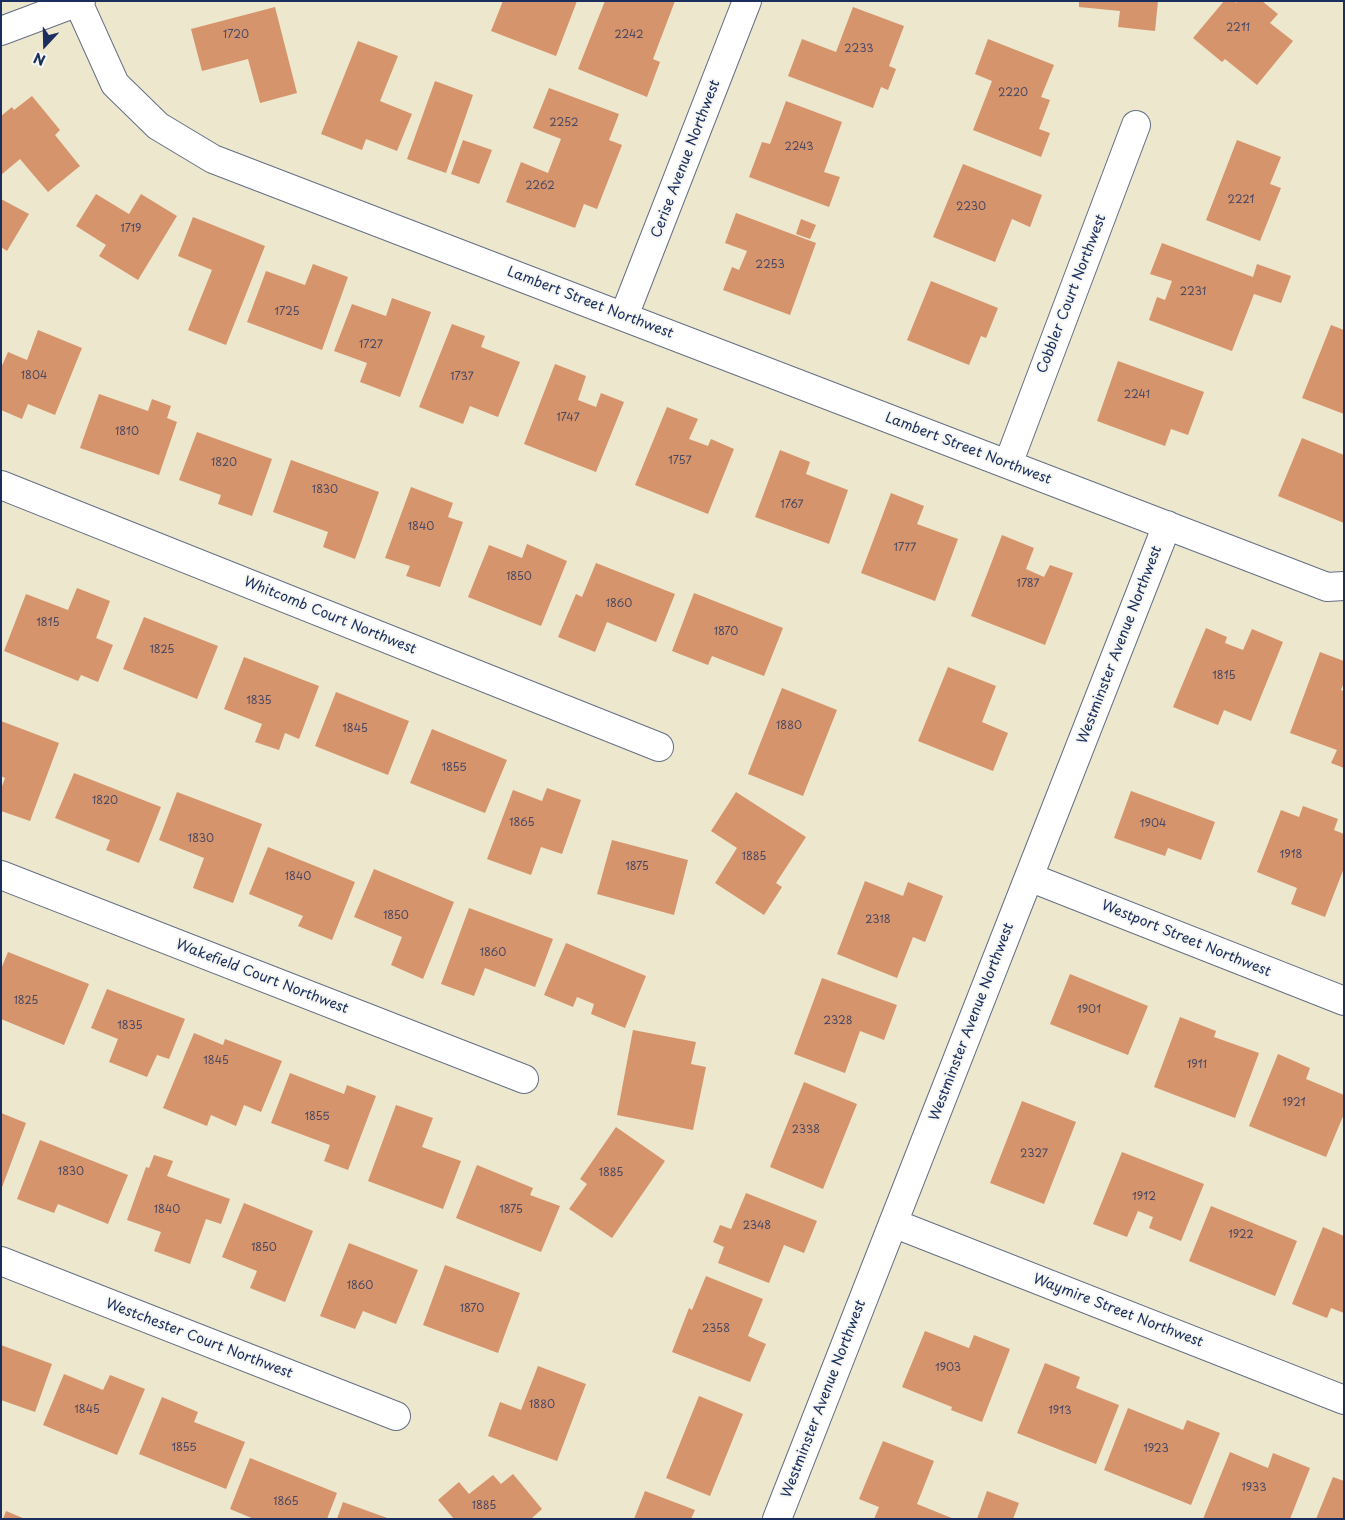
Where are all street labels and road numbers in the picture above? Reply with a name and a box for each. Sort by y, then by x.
street label: Cerise Avenue Northwest [648,78,724,240]
street label: Cobbler Court Northwest [1034,212,1110,376]
street label: Lambert Street Northwest [505,263,675,343]
street label: Lambert Street Northwest [883,409,1053,489]
street label: Westminster Avenue Northwest [1074,544,1166,746]
street label: Whitcomb Court Northwest [241,574,419,658]
street label: Westport Street Northwest [1099,897,1273,981]
street label: Westminster Avenue Northwest [926,921,1018,1123]
street label: Wakefield Court Northwest [173,936,351,1018]
street label: Waymire Street Northwest [1031,1271,1205,1351]
street label: Westchester Court Northwest [103,1295,295,1383]
street label: Westminster Avenue Northwest [778,1298,870,1500]

